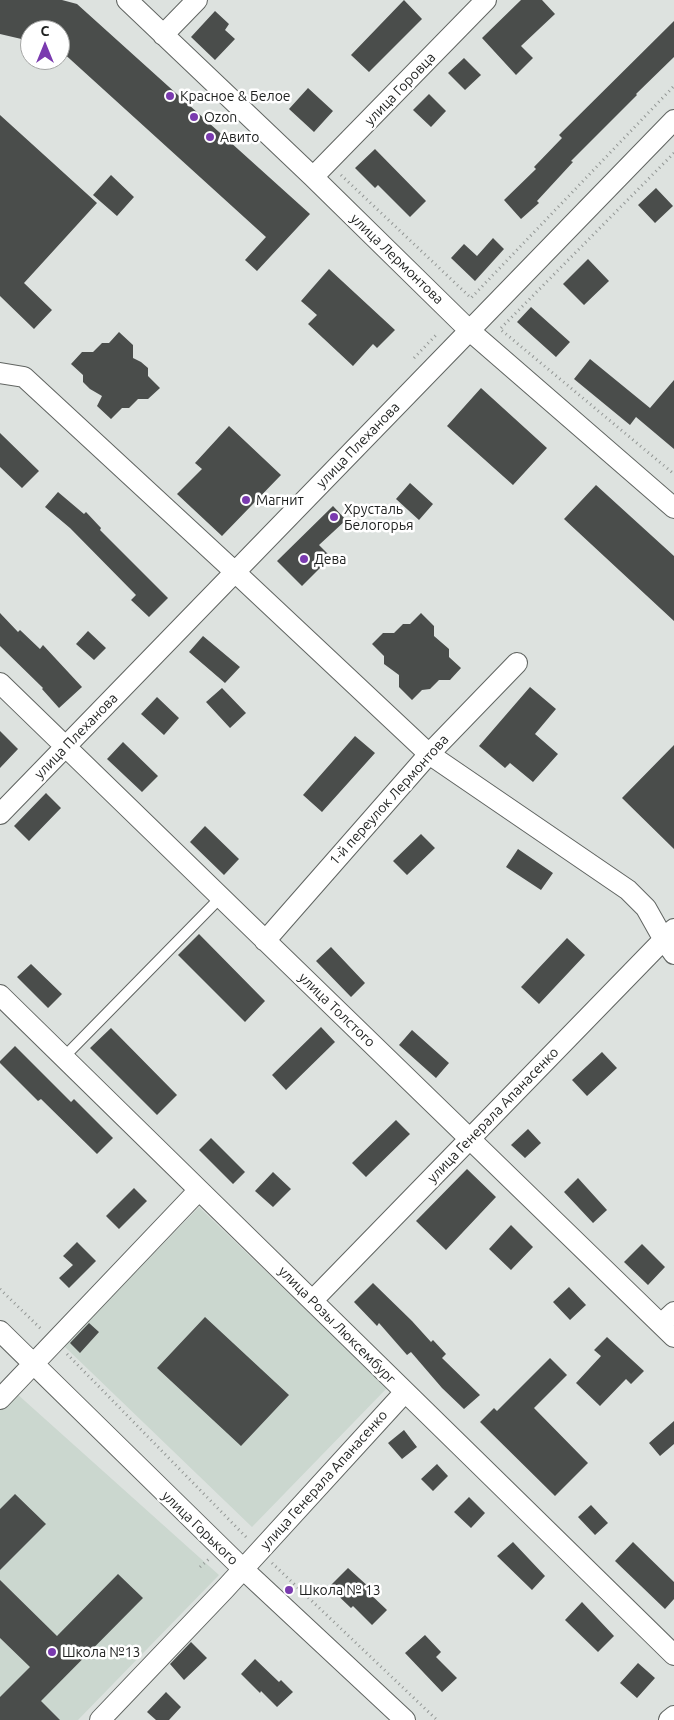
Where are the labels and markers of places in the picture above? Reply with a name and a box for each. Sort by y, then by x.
place label: Красное & Белое [180,88,291,104]
marker: Красное & Белое [164,90,176,102]
place label: Ozon [204,109,237,125]
marker: Ozon [188,111,200,123]
place label: Авито [220,129,260,145]
marker: Авито [204,131,216,143]
place label: Магнит [256,492,304,508]
marker: Магнит [240,494,252,506]
place label: Хрусталь Белогорья [344,501,414,534]
marker: Хрусталь Белогорья [328,511,340,523]
place label: Дева [314,551,346,567]
marker: Дева [298,553,310,565]
place label: Школа № 13 [299,1582,381,1598]
marker: Школа № 13 [283,1584,295,1596]
place label: Школа №13 [62,1644,141,1660]
marker: Школа №13 [46,1646,58,1658]

